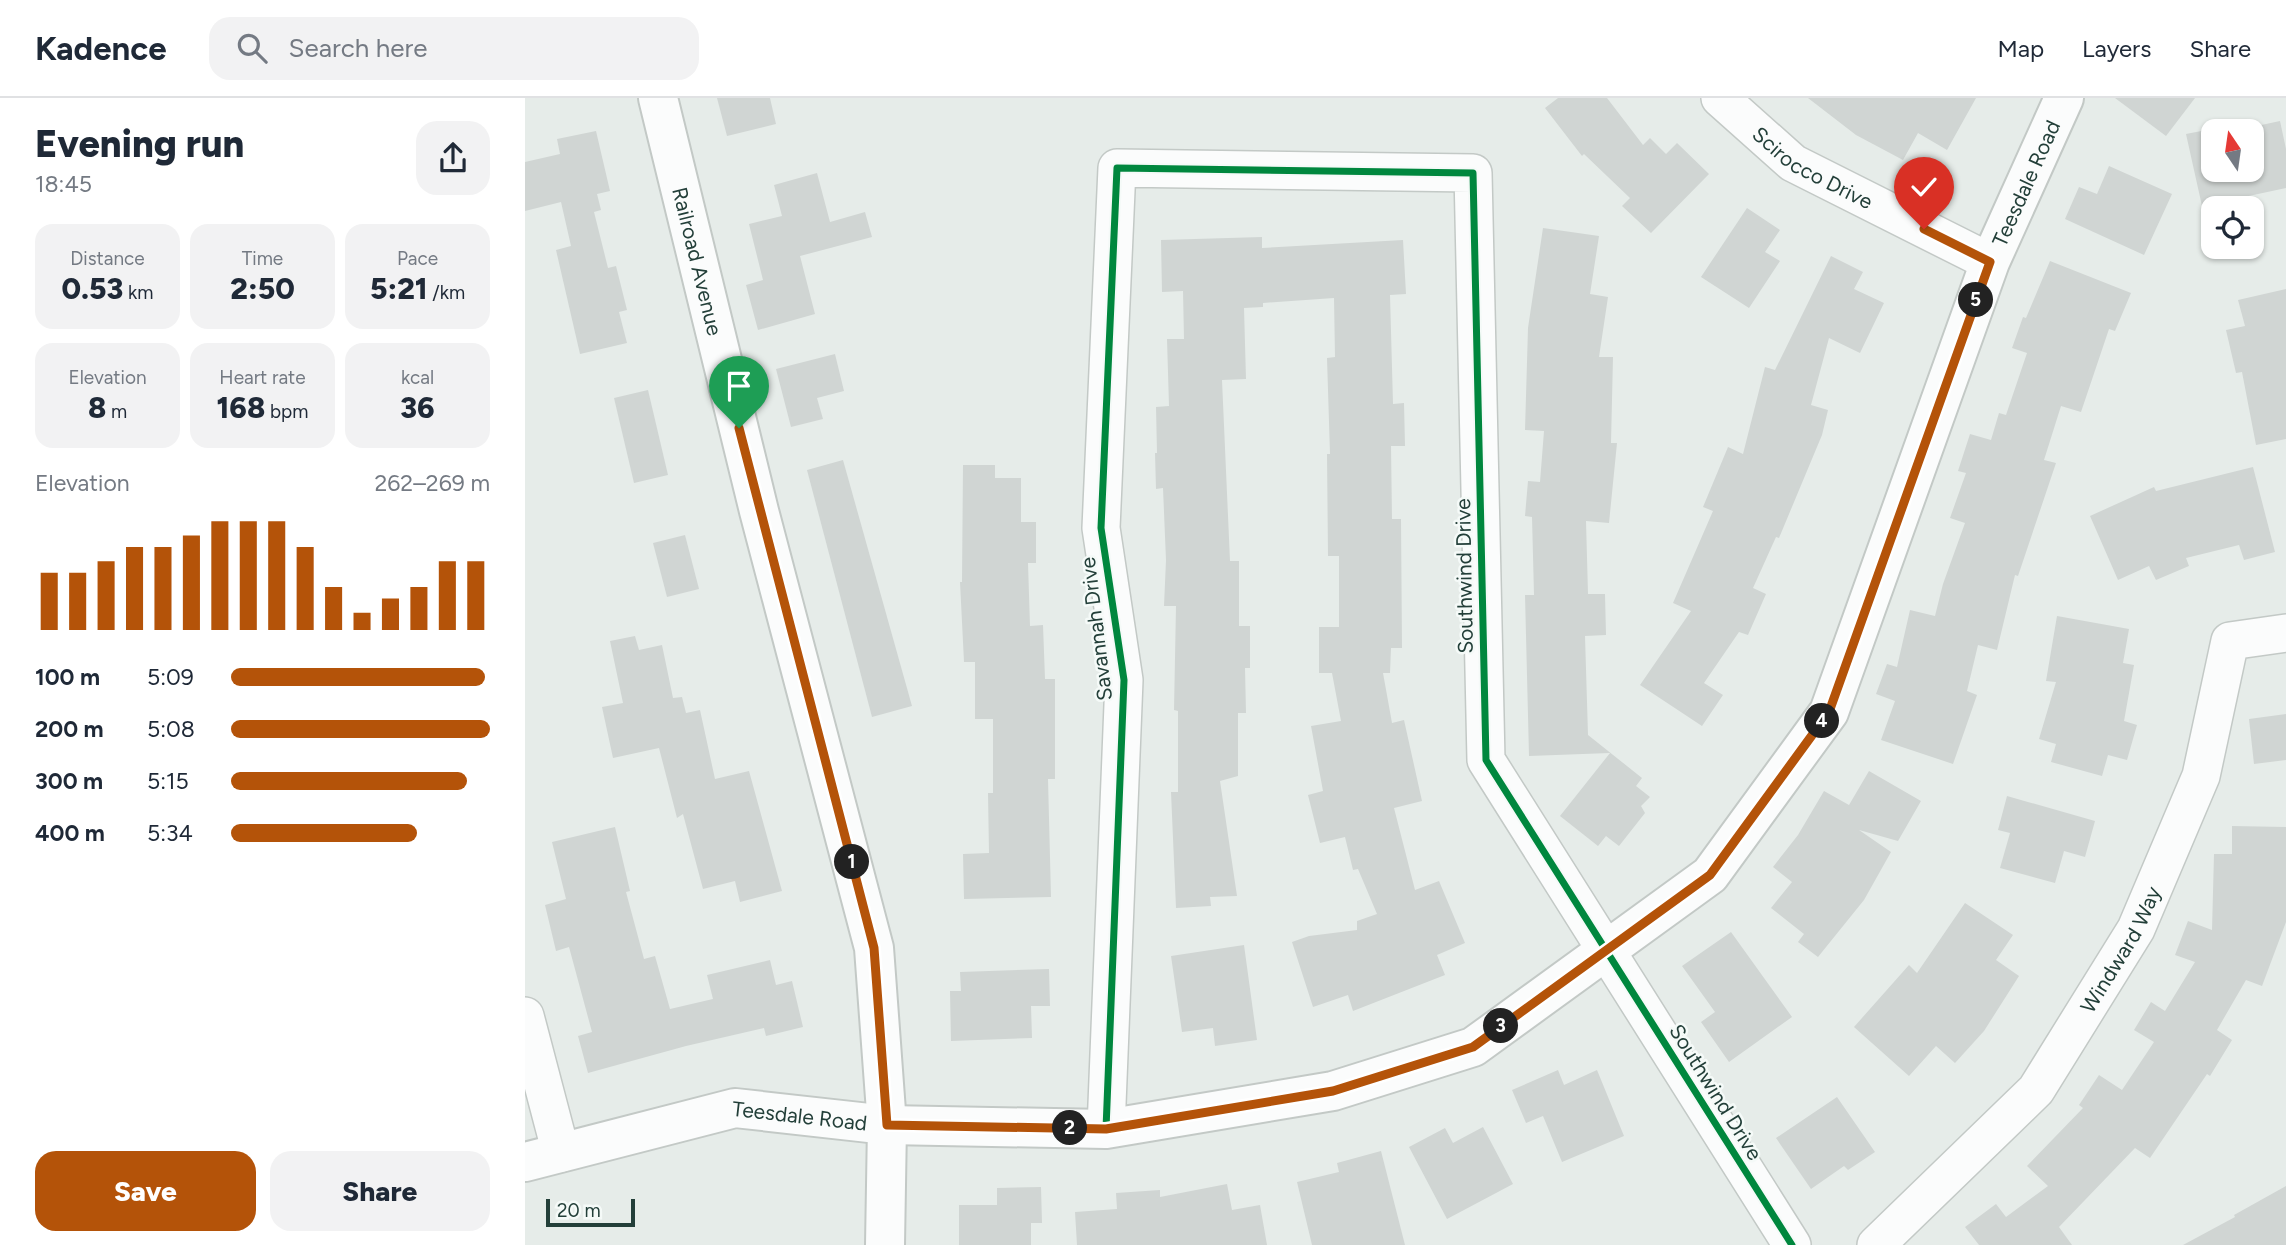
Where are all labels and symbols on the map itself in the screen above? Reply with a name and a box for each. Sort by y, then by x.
street label: Teesdale Road [1986,116,2065,250]
north arrow [2201,119,2265,182]
street label: Scirocco Drive [1748,121,1877,214]
pin [1894,157,1954,229]
street label: Railroad Avenue [668,184,728,338]
pin: 5 [1959,282,1993,318]
pin [709,356,769,428]
street label: Southwind Drive [1450,498,1478,654]
street label: Savannah Drive [1075,556,1117,702]
pin: 4 [1805,704,1839,738]
pin: 1 [835,844,869,880]
street label: Windward Way [2075,882,2165,1017]
pin: 3 [1483,1009,1518,1044]
street label: Southwind Drive [1664,1019,1768,1165]
street label: Teesdale Road [731,1095,869,1135]
pin: 2 [1053,1110,1087,1146]
scale bar [546,1196,635,1228]

